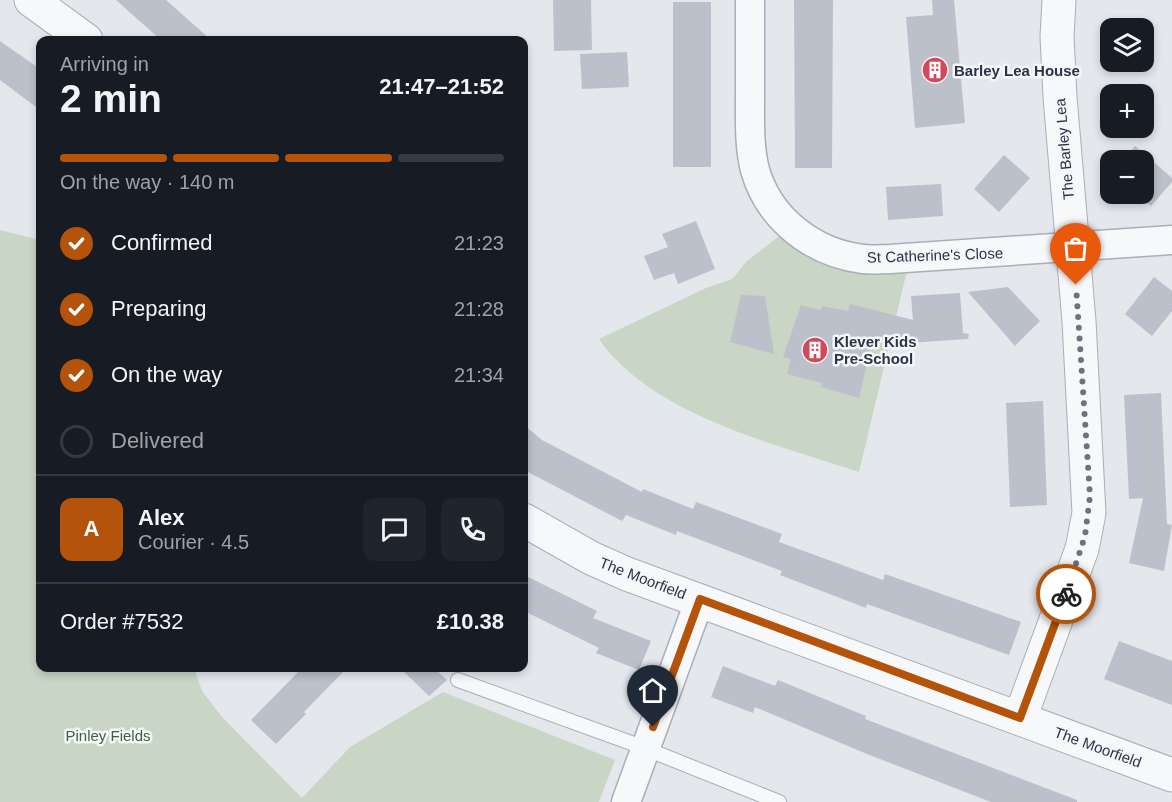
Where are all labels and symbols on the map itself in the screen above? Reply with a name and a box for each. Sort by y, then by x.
building icon: Barley Lea House [920,55,950,85]
place label: Barley Lea House [954,62,1080,79]
street label: The Barley Lea [1051,97,1077,200]
pin [1050,223,1101,285]
street label: St Catherine's Close [867,244,1003,266]
place label: Klever Kids Pre-School [834,333,917,367]
building icon: Klever Kids Pre-School [800,335,830,365]
street label: The Moorfield [597,554,689,602]
courier [1036,564,1096,624]
pin [627,665,678,727]
street label: The Moorfield [1052,723,1144,771]
park label: Pinley Fields [65,727,151,744]

